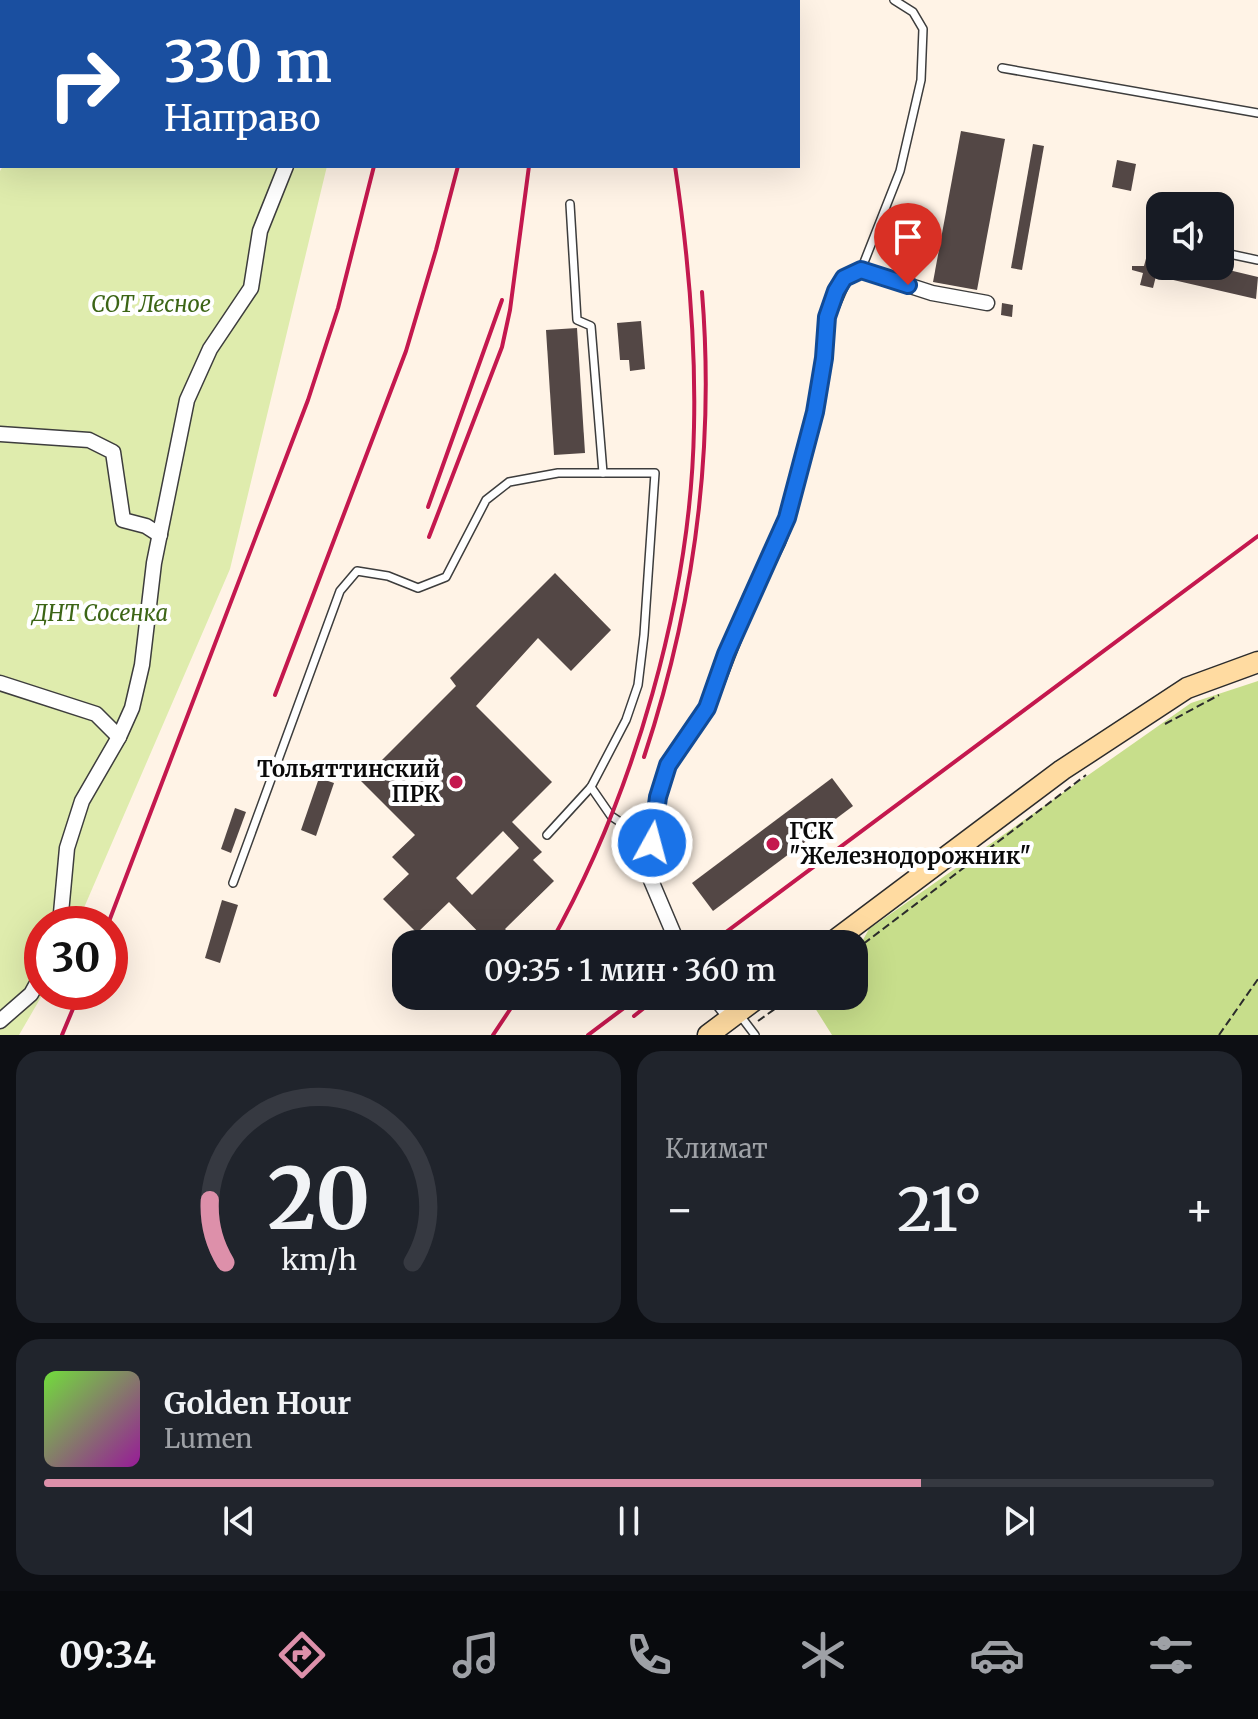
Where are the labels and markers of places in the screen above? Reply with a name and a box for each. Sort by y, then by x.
pin [874,203,942,285]
place label: Тольяттинский ПРК [257,755,440,808]
marker: Тольяттинский ПРК [447,773,465,791]
place label: ГСК "Железнодорожник" [789,817,1031,870]
marker: ГСК "Железнодорожник" [764,835,782,853]

